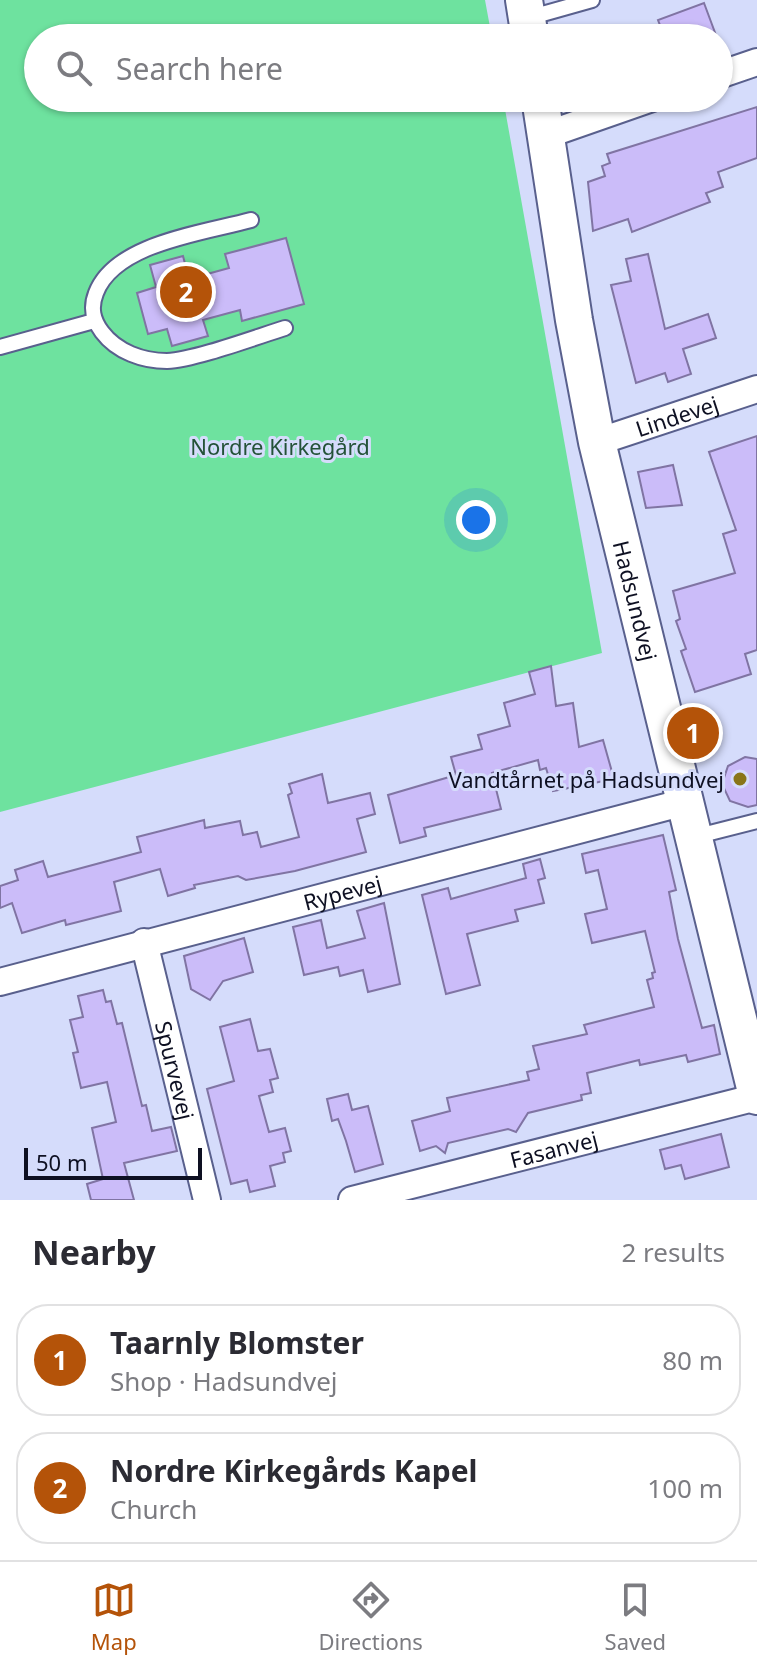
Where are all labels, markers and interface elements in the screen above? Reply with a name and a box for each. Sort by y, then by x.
search box [24,24,733,112]
icon: search [52,46,96,90]
text: Search here [116,48,283,89]
pin: 2 [160,262,212,322]
street label: Lindevej [631,388,722,443]
park label: Nordre Kirkegård [190,431,370,461]
your location [456,500,496,540]
street label: Hadsundvej [607,537,665,664]
pin: 1 [667,703,719,763]
place label: Vandtårnet på Hadsundvej [448,764,724,794]
marker: Vandtårnet på Hadsundvej [731,770,749,788]
street label: Rypevej [300,867,385,917]
street label: Spurvevej [149,1018,202,1123]
street label: Fasanvej [506,1123,601,1174]
scale bar [24,1144,202,1180]
text: 50 m [36,1147,87,1177]
text: Nearby [32,1229,156,1275]
text: 2 results [621,1234,725,1270]
text: Taarnly Blomster [110,1322,364,1363]
text: 1 [53,1342,67,1378]
text: 80 m [662,1342,723,1378]
text: Shop · Hadsundvej [110,1363,338,1399]
text: Nordre Kirkegårds Kapel [110,1450,478,1491]
text: 2 [53,1470,67,1506]
text: 100 m [647,1470,723,1506]
text: Church [110,1491,197,1527]
tab: Map [91,1578,137,1656]
tab: Directions [318,1578,423,1656]
tab: Saved [605,1578,666,1656]

